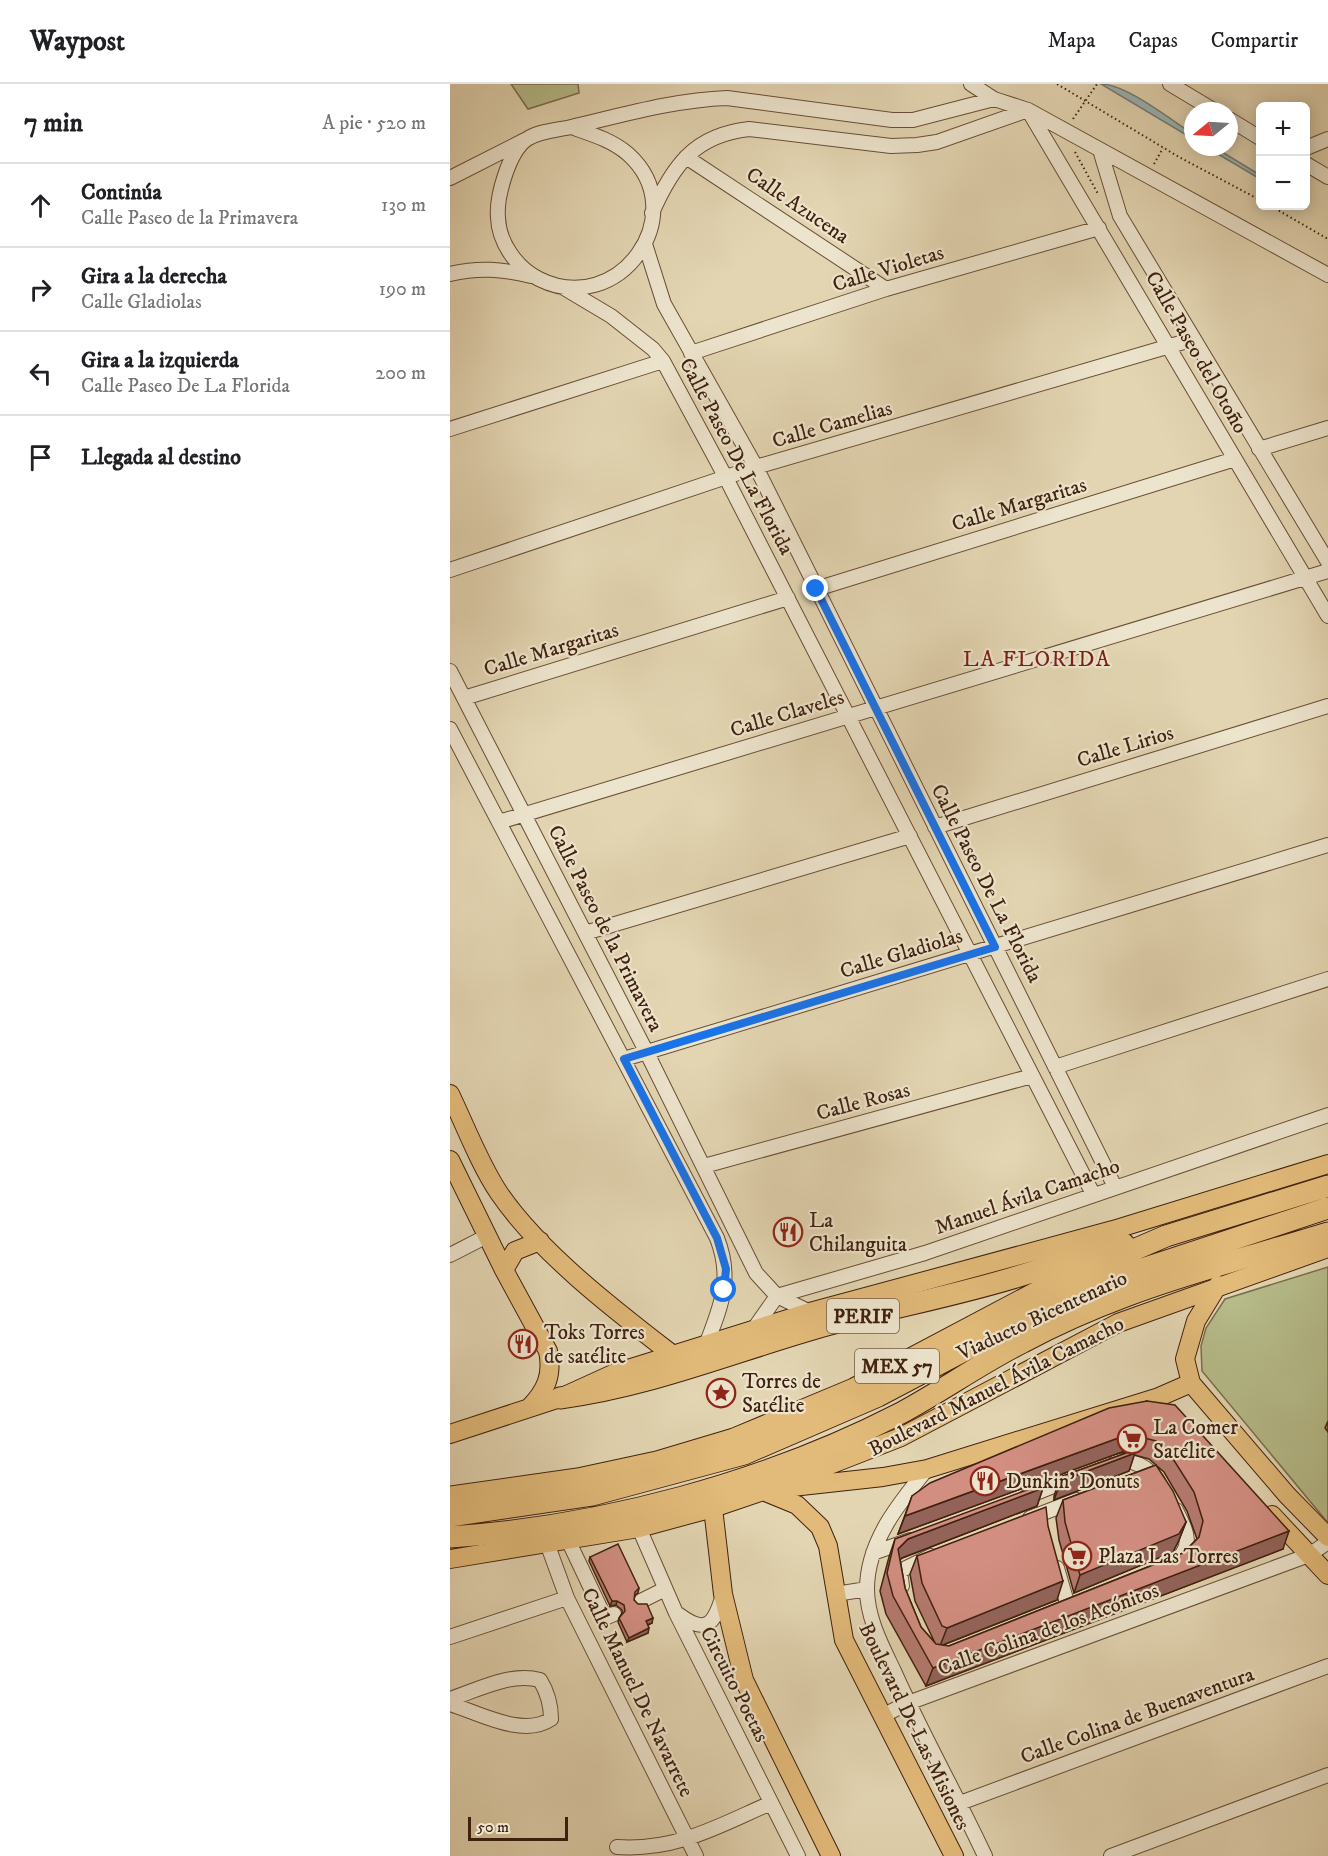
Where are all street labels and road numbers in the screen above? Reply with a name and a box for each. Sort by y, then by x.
street label: Calle Azucena [741,162,854,250]
street label: Calle Violetas [830,240,947,298]
street label: Calle Paseo del Otoño [1139,267,1253,438]
street label: Calle Paseo De La Florida [673,353,799,560]
street label: Calle Camelias [769,395,895,454]
street label: Calle Margaritas [949,472,1090,538]
street label: Calle Margaritas [481,617,622,683]
street label: Calle Claveles [727,684,847,744]
street label: Calle Lirios [1074,720,1177,774]
street label: Calle Paseo De La Florida [925,780,1048,987]
street label: Calle Paseo de la Primavera [542,821,669,1036]
street label: Calle Gladiolas [837,923,966,985]
street label: Calle Rosas [814,1077,913,1127]
street label: Manuel Ávila Camacho [931,1151,1123,1241]
street label: Viaducto Bicentenario [952,1265,1132,1367]
road number: PERIF [827,1299,899,1333]
street label: Boulevard Manuel Ávila Camacho [863,1309,1129,1463]
road number: MEX 57 [855,1349,939,1383]
street label: Calle Colina de los Acónitos [934,1578,1162,1682]
street label: Calle Manuel De Navarrete [575,1584,699,1802]
street label: Boulevard De Las Misiones [852,1618,976,1834]
street label: Circuito Poetas [694,1622,774,1747]
street label: Calle Colina de Buenaventura [1017,1661,1258,1770]

